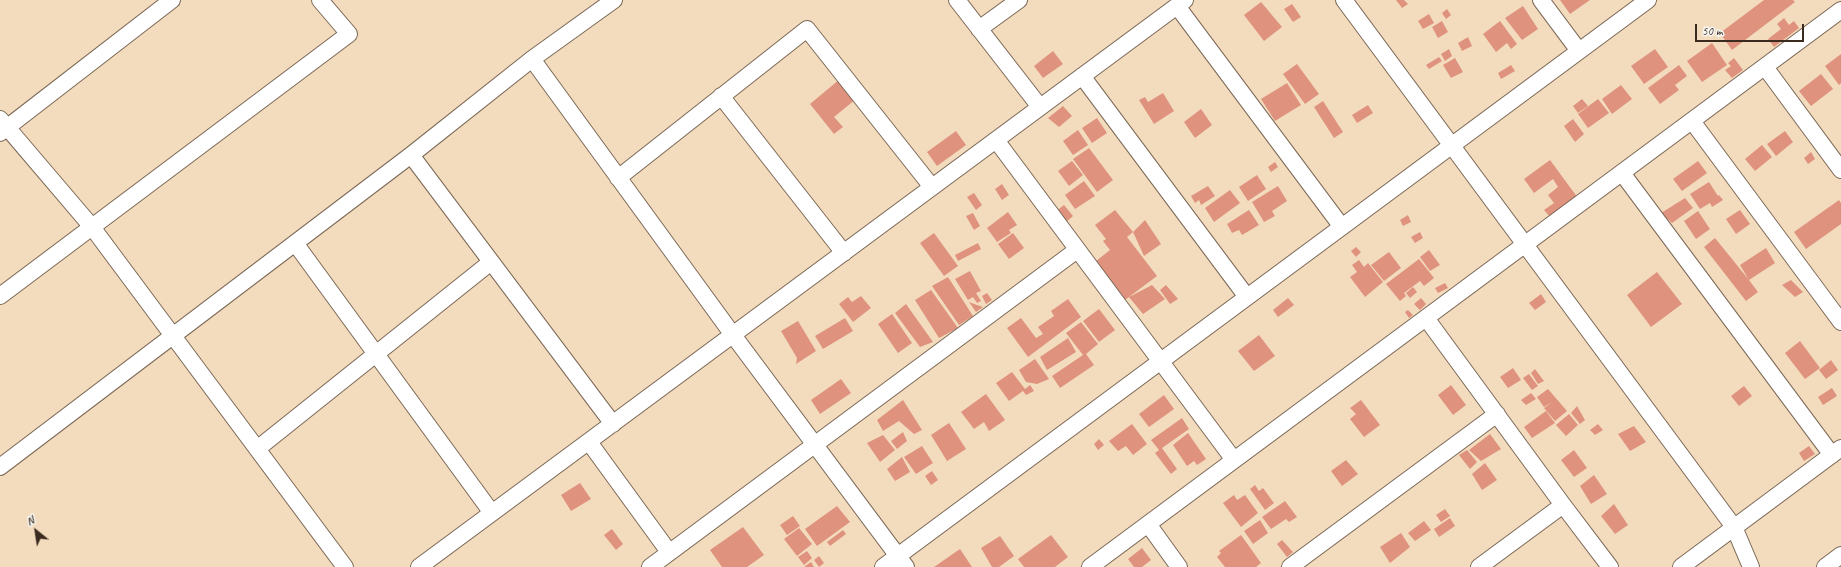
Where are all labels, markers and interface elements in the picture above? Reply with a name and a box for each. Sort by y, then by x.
scale bar [1697,16,1806,42]
text: 50 m [1702,23,1722,39]
north arrow [16,511,56,551]
text: N [24,513,36,528]

